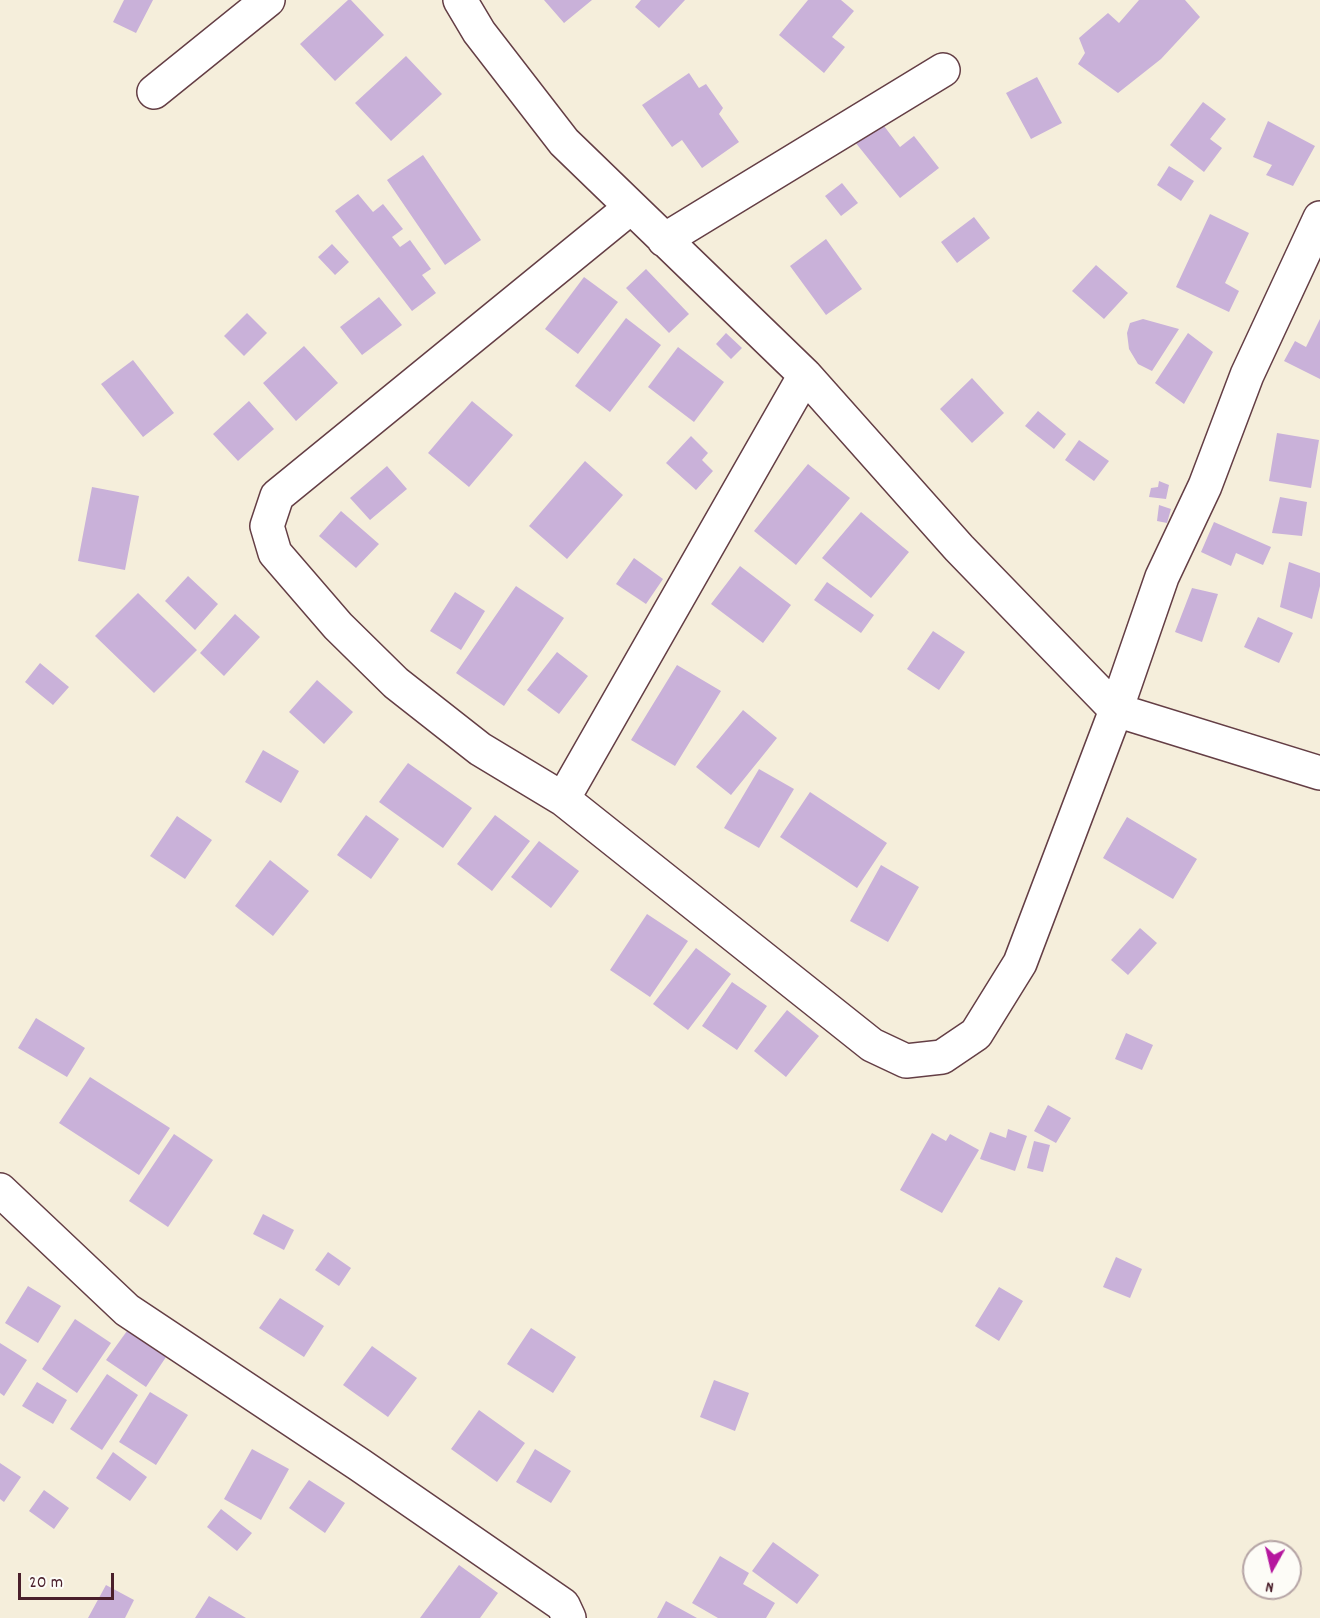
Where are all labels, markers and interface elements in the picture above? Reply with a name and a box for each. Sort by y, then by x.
north arrow [1242,1540,1302,1600]
scale bar [21,1561,117,1599]
text: 20 m [29,1571,63,1596]
text: N [1264,1574,1275,1598]

